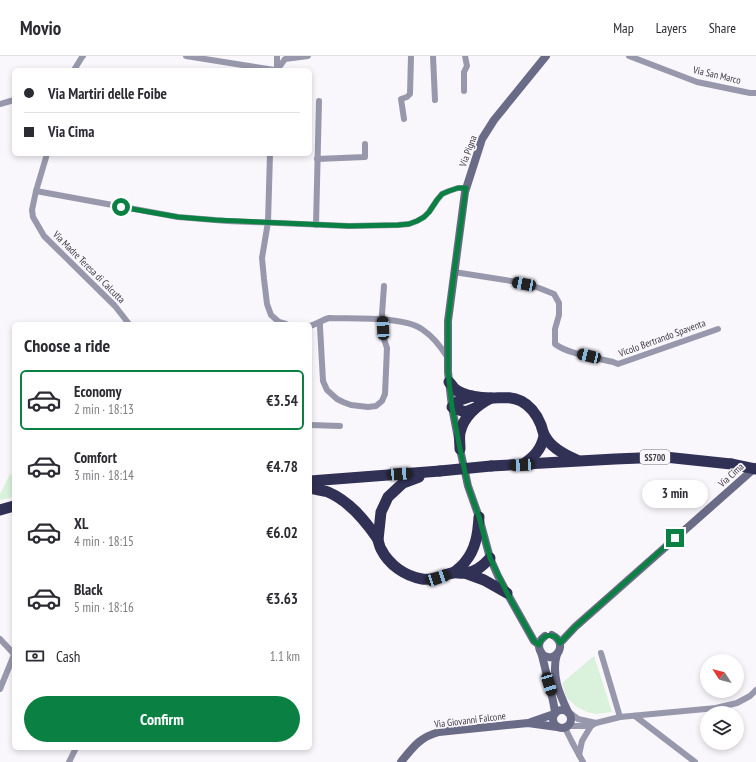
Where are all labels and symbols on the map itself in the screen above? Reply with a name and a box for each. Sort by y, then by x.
street label: Via San Marco [691,63,742,87]
street label: Via Pigna [456,134,480,169]
route start [112,198,130,216]
street label: Via Madre Teresa di Calcutta [49,227,128,306]
car [511,276,537,292]
car [376,316,390,340]
street label: Vicolo Bertrando Spaventa [616,316,707,360]
car [576,347,602,365]
road number: SS700 [640,450,670,464]
car [510,458,534,472]
street label: Via Cima [715,460,747,491]
car [388,467,412,481]
callout: 3 min [642,480,708,508]
route end [666,529,684,547]
car [425,568,451,588]
north arrow [700,654,744,698]
car [540,671,558,697]
street label: Via Giovanni Falcone [433,709,506,731]

